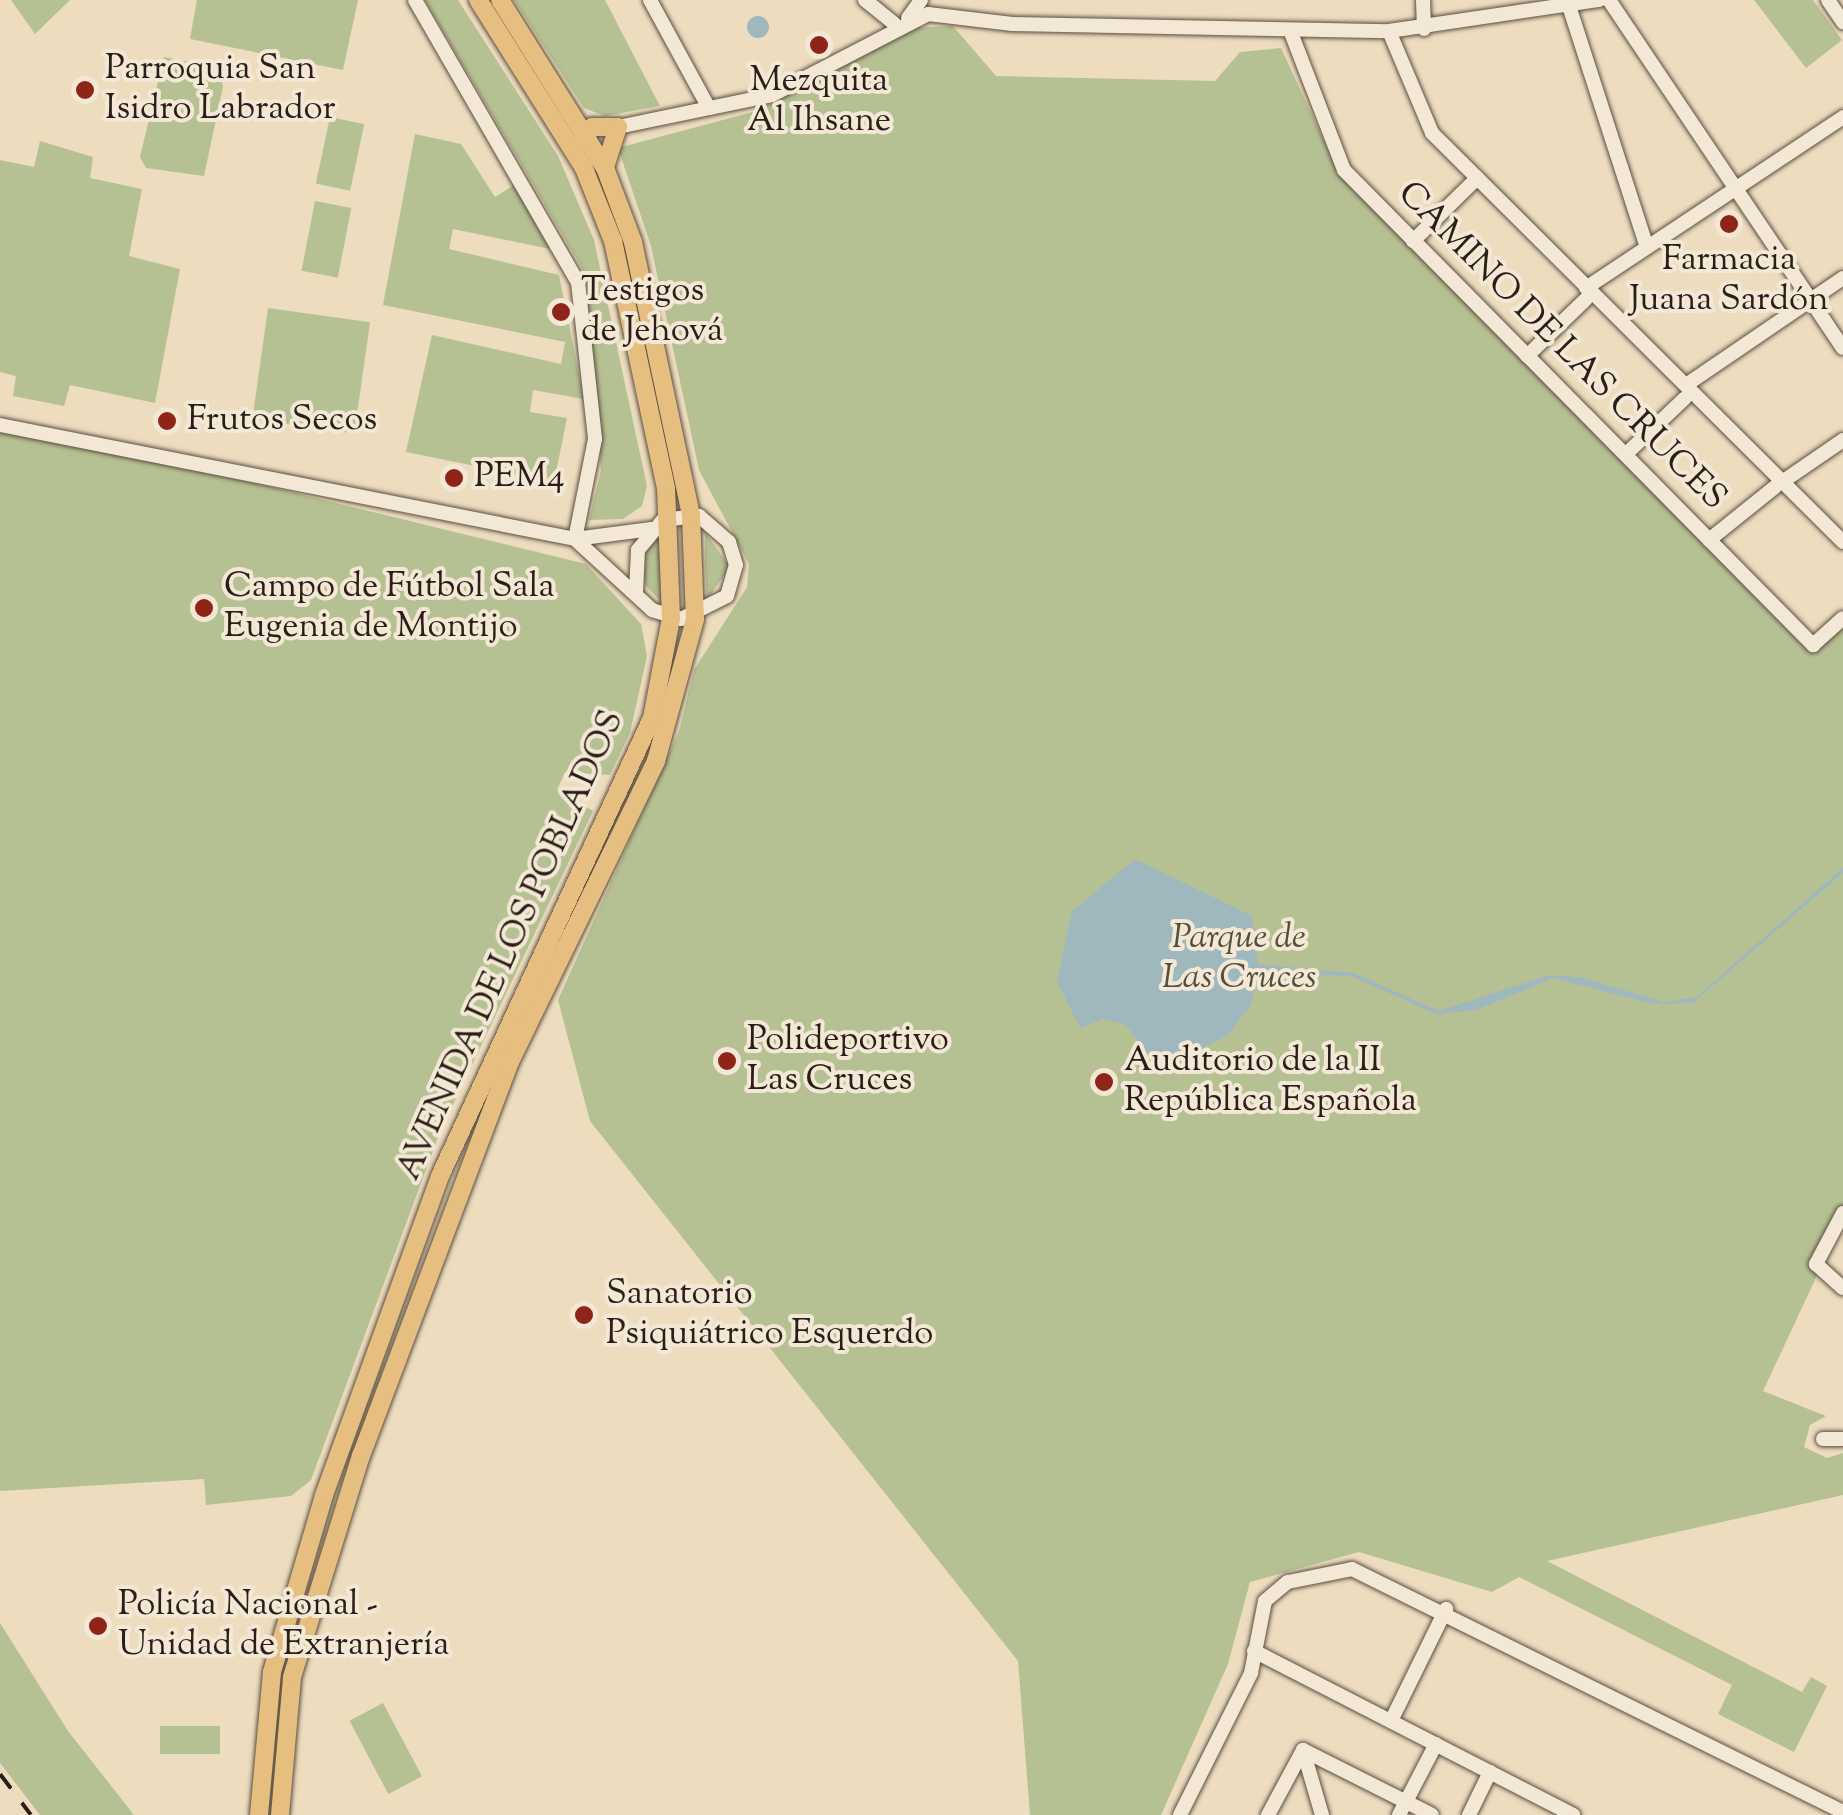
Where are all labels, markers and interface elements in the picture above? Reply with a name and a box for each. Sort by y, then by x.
marker: Mezquita Al Ihsane [808,34,830,56]
place label: Parroquia San Isidro Labrador [105,49,336,131]
place label: Mezquita Al Ihsane [747,61,891,143]
marker: Parroquia San Isidro Labrador [74,79,96,101]
street label: CAMINO DE LAS CRUCES [1388,174,1734,520]
marker: Farmacia Juana Sardón [1718,213,1740,235]
place label: Farmacia Juana Sardón [1629,240,1829,322]
place label: Testigos de Jehová [581,271,723,353]
marker: Testigos de Jehová [550,301,572,323]
place label: Frutos Secos [187,400,377,442]
marker: Frutos Secos [156,410,178,432]
place label: PEM4 [474,457,565,499]
marker: PEM4 [443,467,465,489]
place label: Campo de Fútbol Sala Eugenia de Montijo [224,567,555,649]
marker: Campo de Fútbol Sala Eugenia de Montijo [193,597,215,619]
street label: AVENIDA DE LOS POBLADOS [389,705,635,1187]
park label: Parque de Las Cruces [1162,918,1316,1000]
place label: Polideportivo Las Cruces [747,1020,949,1102]
place label: Auditorio de la II República Española [1124,1041,1417,1123]
marker: Polideportivo Las Cruces [716,1050,738,1072]
marker: Auditorio de la II República Española [1093,1071,1115,1093]
place label: Sanatorio Psiquiátrico Esquerdo [606,1274,933,1356]
marker: Sanatorio Psiquiátrico Esquerdo [571,1302,597,1328]
place label: Policía Nacional - Unidad de Extranjería [118,1585,449,1667]
marker: Policía Nacional - Unidad de Extranjería [87,1615,109,1637]

